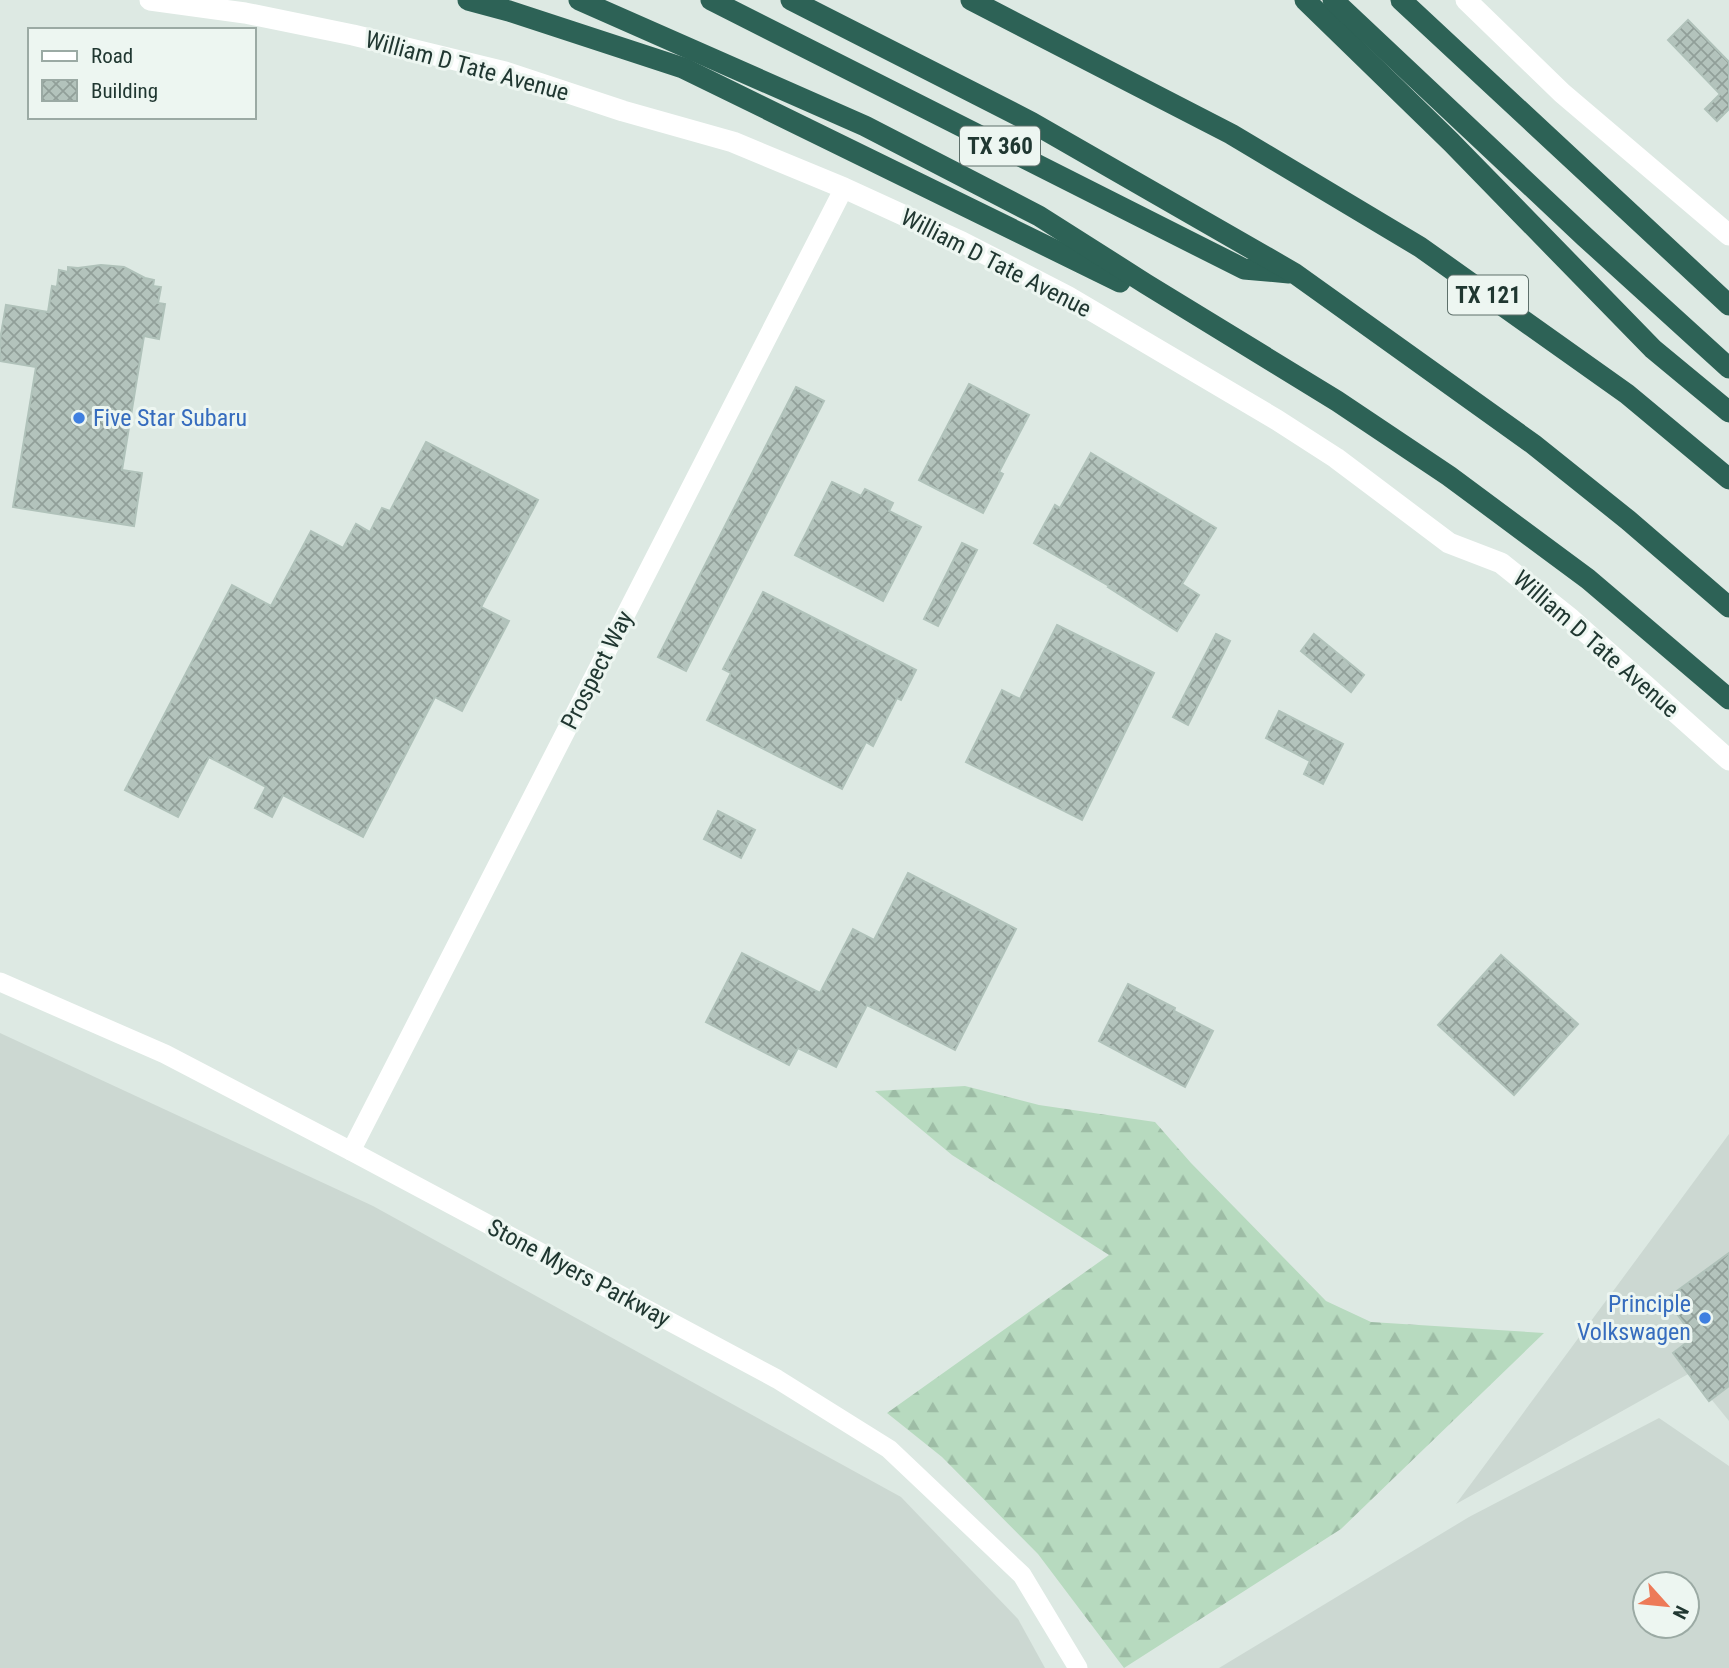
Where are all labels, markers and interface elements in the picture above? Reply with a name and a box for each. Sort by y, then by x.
street label: William D Tate Avenue [362,25,572,107]
legend [28,28,256,119]
text: Road [91,44,133,68]
text: Building [91,79,158,103]
road number: TX 360 [960,127,1040,166]
street label: William D Tate Avenue [896,203,1096,323]
road number: TX 121 [1448,276,1528,314]
place label: Five Star Subaru [93,404,247,432]
marker: Five Star Subaru [71,410,87,426]
street label: William D Tate Avenue [1508,565,1684,723]
street label: Prospect Way [555,606,639,734]
street label: Stone Myers Parkway [483,1213,675,1333]
place label: Principle Volkswagen [1577,1290,1691,1346]
marker: Principle Volkswagen [1697,1310,1713,1326]
north arrow [1631,1570,1701,1640]
text: N [1668,1602,1694,1623]

